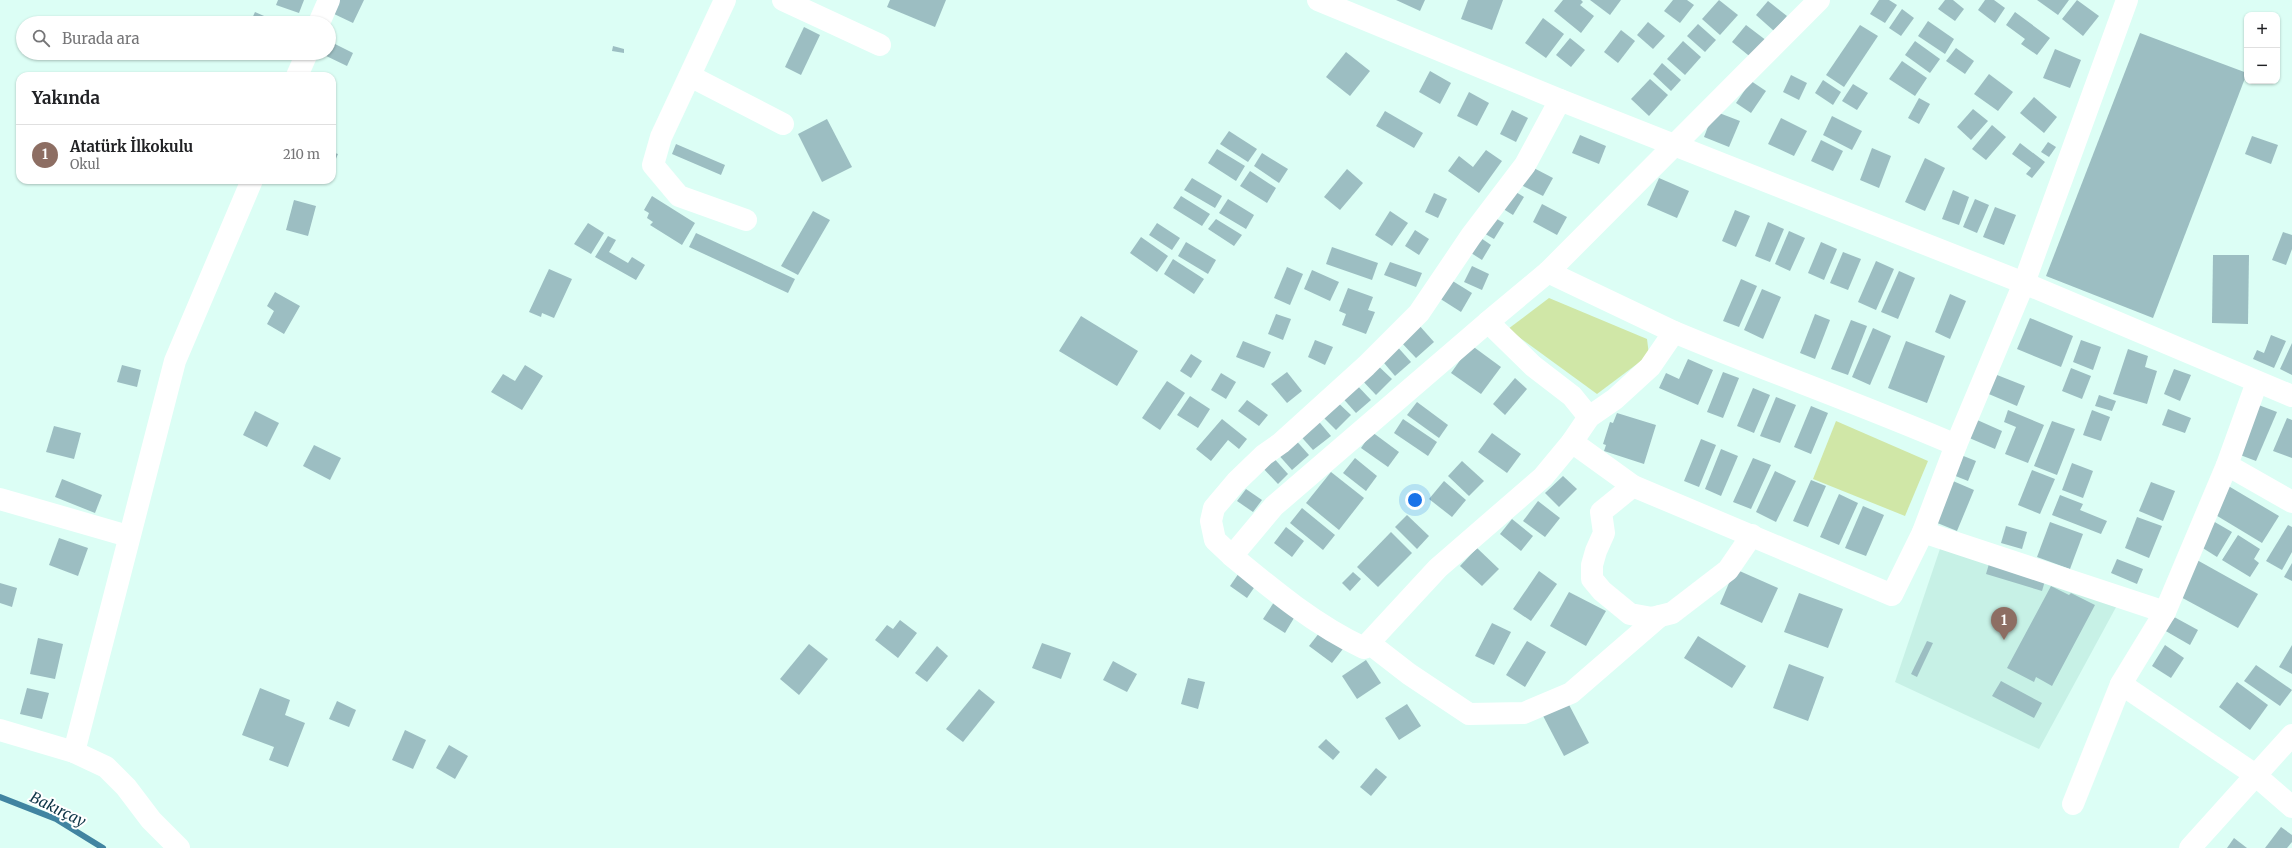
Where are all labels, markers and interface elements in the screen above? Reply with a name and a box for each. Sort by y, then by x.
map controls [2244,12,2280,84]
button: + [2244,12,2280,48]
search box [16,16,336,60]
icon: search [30,27,52,49]
text: Burada ara [62,29,140,48]
button: − [2244,48,2280,84]
text: Yakında [32,87,100,109]
text: Atatürk İlkokulu [70,137,193,156]
text: 1 [42,146,48,163]
text: 210 m [283,146,320,163]
text: Okul [70,156,100,173]
your location [1405,490,1425,510]
pin: 1 [1991,607,2017,640]
water label: Bakırçay [27,787,89,831]

